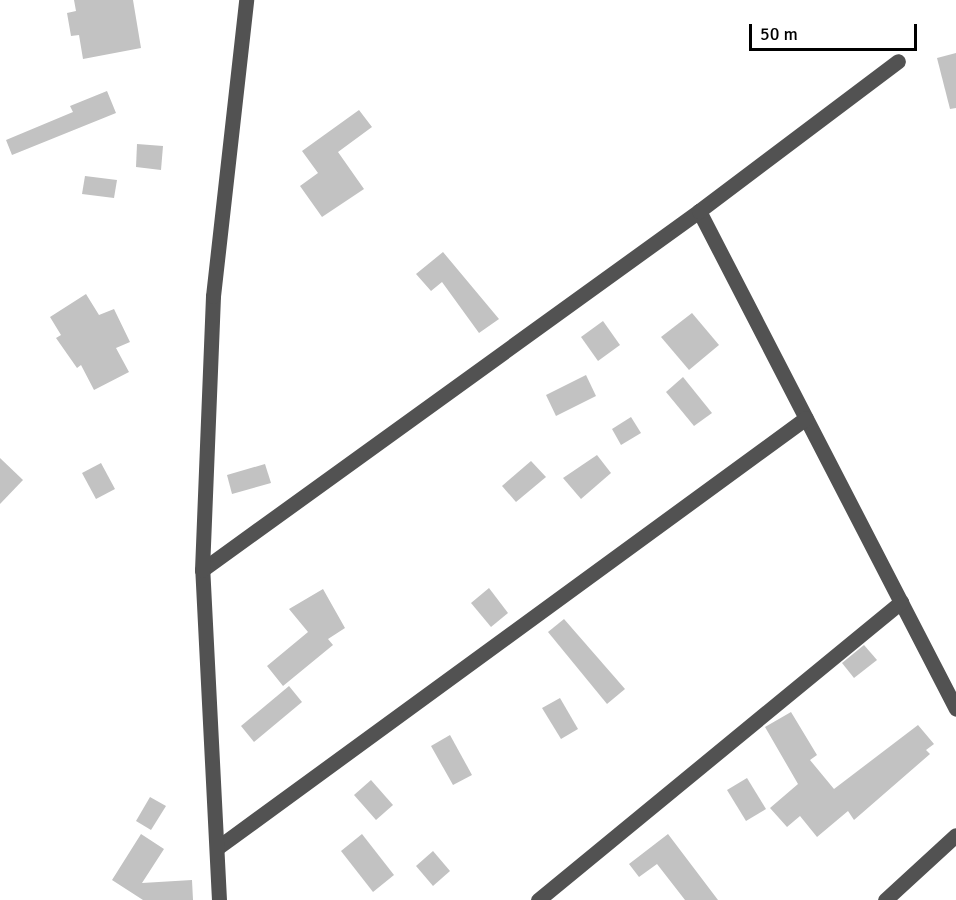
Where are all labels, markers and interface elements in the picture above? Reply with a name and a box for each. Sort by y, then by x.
scale bar [752,12,920,50]
text: 50 m [760,23,798,45]

